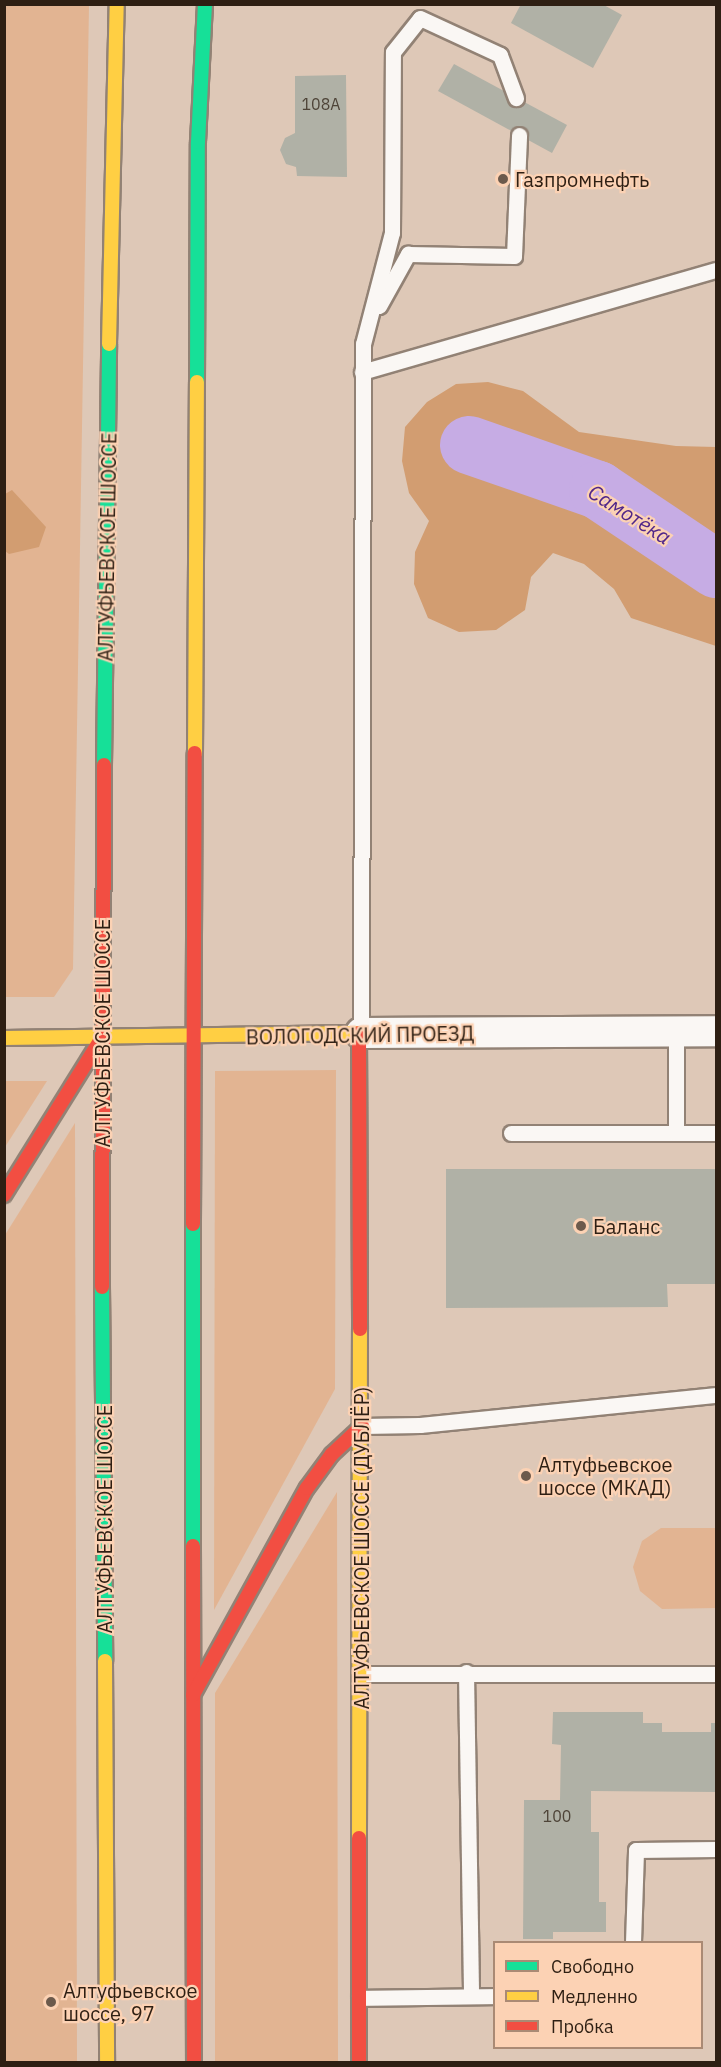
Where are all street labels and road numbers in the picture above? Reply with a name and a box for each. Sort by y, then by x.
street label: АЛТУФЬЕВСКОЕ ШОССЕ [93,432,121,662]
street label: АЛТУФЬЕВСКОЕ ШОССЕ [90,919,114,1147]
street label: ВОЛОГОДСКИЙ ПРОЕЗД [246,1021,474,1049]
street label: АЛТУФЬЕВСКОЕ ШОССЕ (ДУБЛЁР) [349,1386,373,1710]
street label: АЛТУФЬЕВСКОЕ ШОССЕ [92,1405,116,1633]

